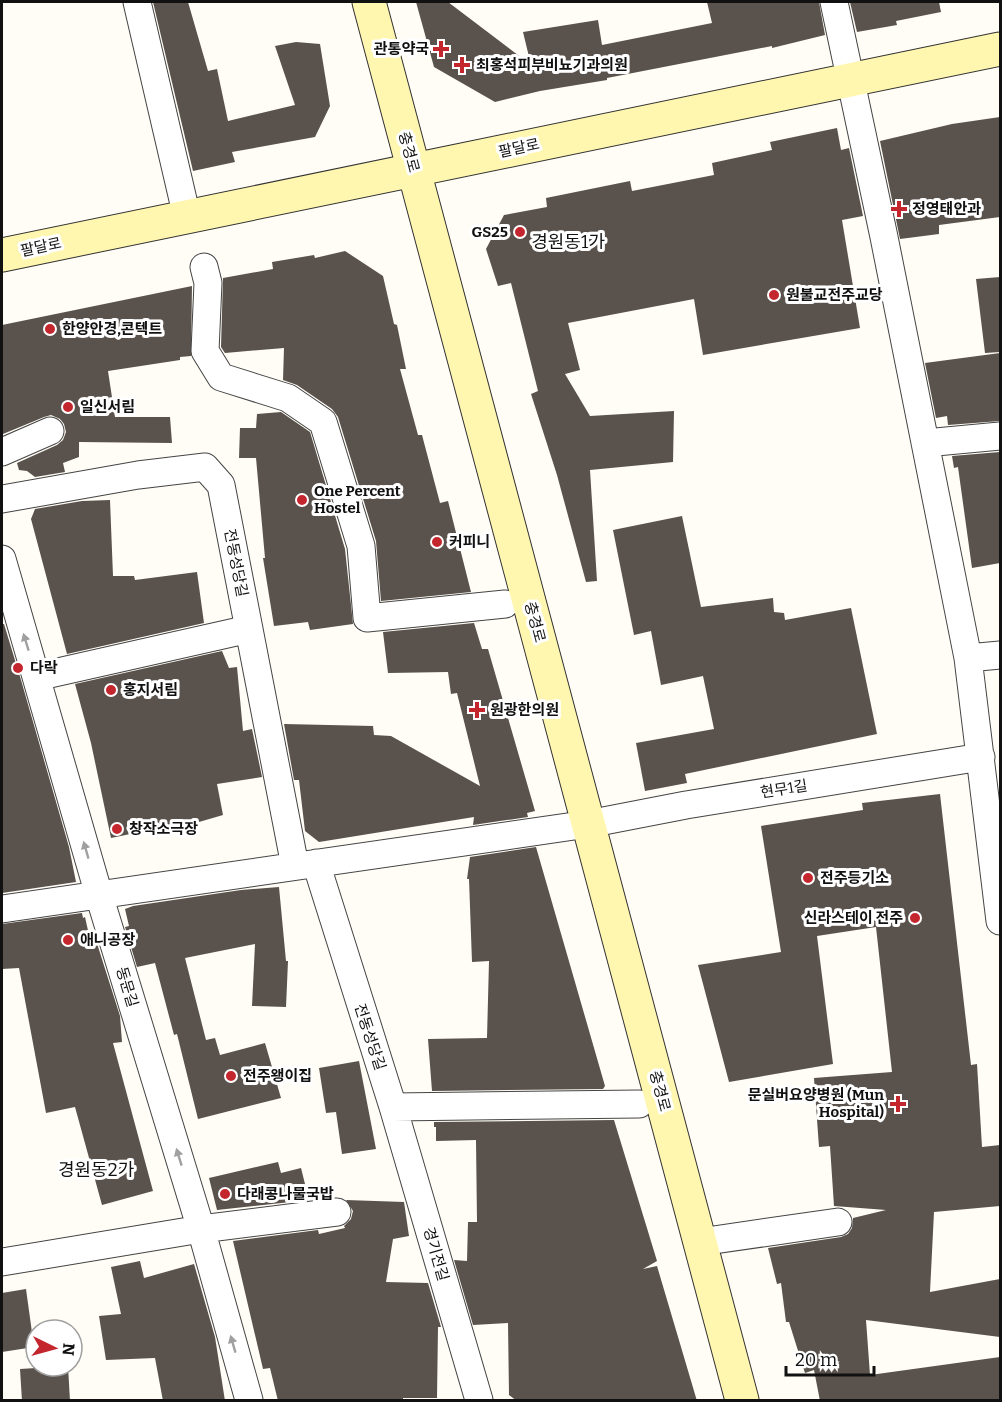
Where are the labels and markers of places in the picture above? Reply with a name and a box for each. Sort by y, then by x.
place label: 관통약국 [374,40,429,58]
marker: 관통약국 [434,42,448,56]
marker: 최홍석피부비뇨기과의원 [453,56,471,74]
place label: 최홍석피부비뇨기과의원 [476,56,628,74]
marker: 정영태안과 [890,200,908,218]
place label: 정영태안과 [912,200,981,218]
place label: GS25 [472,223,508,241]
marker: GS25 [513,225,527,239]
place label: 원불교전주교당 [786,286,883,304]
marker: 원불교전주교당 [767,288,781,302]
place label: 한양안경,콘텍트 [62,320,162,338]
marker: 한양안경,콘텍트 [43,322,57,336]
place label: 일신서림 [80,398,135,416]
marker: 일신서림 [61,400,75,414]
place label: One Percent Hostel [314,482,401,517]
marker: One Percent Hostel [295,493,309,507]
place label: 커피니 [449,533,490,551]
marker: 커피니 [430,535,444,549]
place label: 다락 [30,659,58,677]
marker: 다락 [11,661,25,675]
place label: 홍지서림 [123,681,178,699]
marker: 홍지서림 [104,683,118,697]
marker: 원광한의원 [468,701,486,719]
place label: 원광한의원 [490,701,559,719]
place label: 창작소극장 [129,820,198,838]
marker: 창작소극장 [110,822,124,836]
place label: 전주등기소 [820,869,889,887]
marker: 전주등기소 [801,871,815,885]
place label: 신라스테이 전주 [804,909,903,927]
marker: 신라스테이 전주 [908,911,922,925]
place label: 애니공장 [80,931,135,949]
marker: 애니공장 [61,933,75,947]
place label: 전주왱이집 [243,1067,312,1085]
marker: 전주왱이집 [224,1069,238,1083]
place label: 문실버요양병원 (Mun Hospital) [748,1086,884,1121]
marker: 문실버요양병원 (Mun Hospital) [889,1095,907,1113]
place label: 다래콩나물국밥 [237,1185,334,1203]
marker: 다래콩나물국밥 [218,1187,232,1201]

